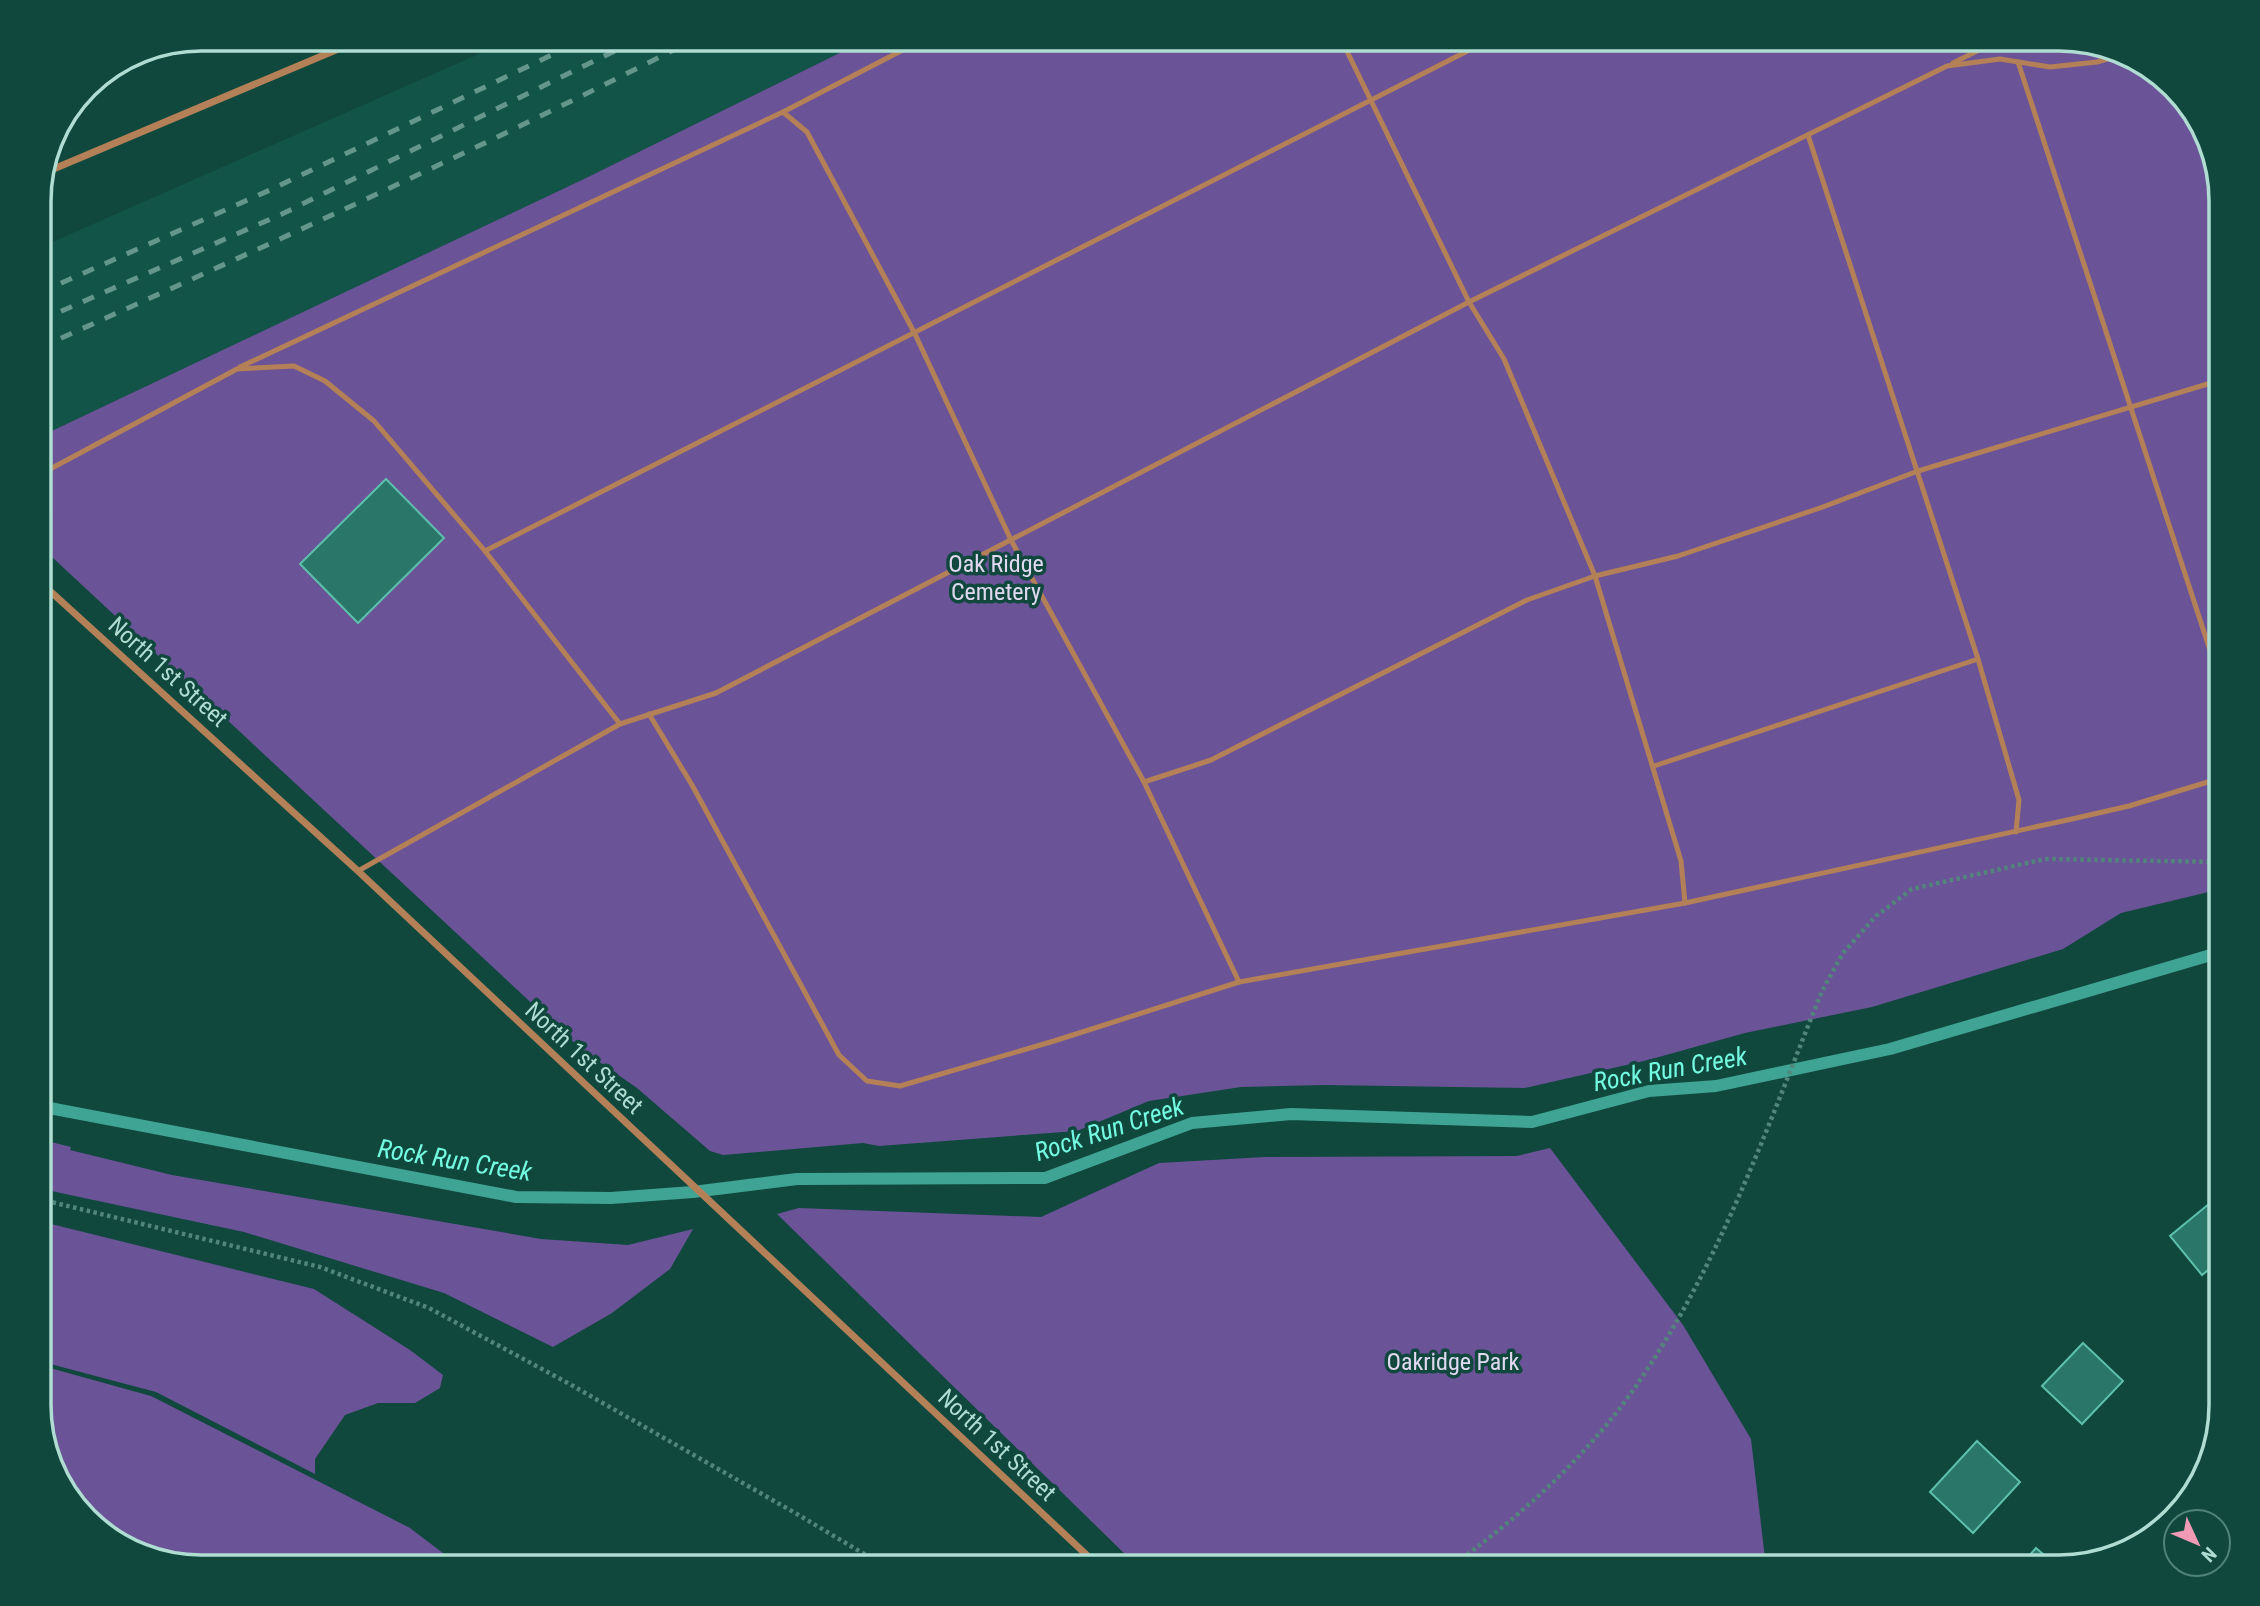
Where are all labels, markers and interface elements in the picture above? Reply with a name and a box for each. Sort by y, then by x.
park label: Oak Ridge Cemetery [948,550,1044,606]
street label: North 1st Street [103,611,233,733]
street label: North 1st Street [519,996,649,1120]
water label: Rock Run Creek [1591,1041,1750,1097]
water label: Rock Run Creek [1030,1091,1188,1167]
water label: Rock Run Creek [376,1133,535,1187]
park label: Oakridge Park [1387,1348,1520,1376]
street label: North 1st Street [932,1383,1062,1507]
north arrow [2162,1508,2232,1578]
text: N [2197,1542,2221,1567]

